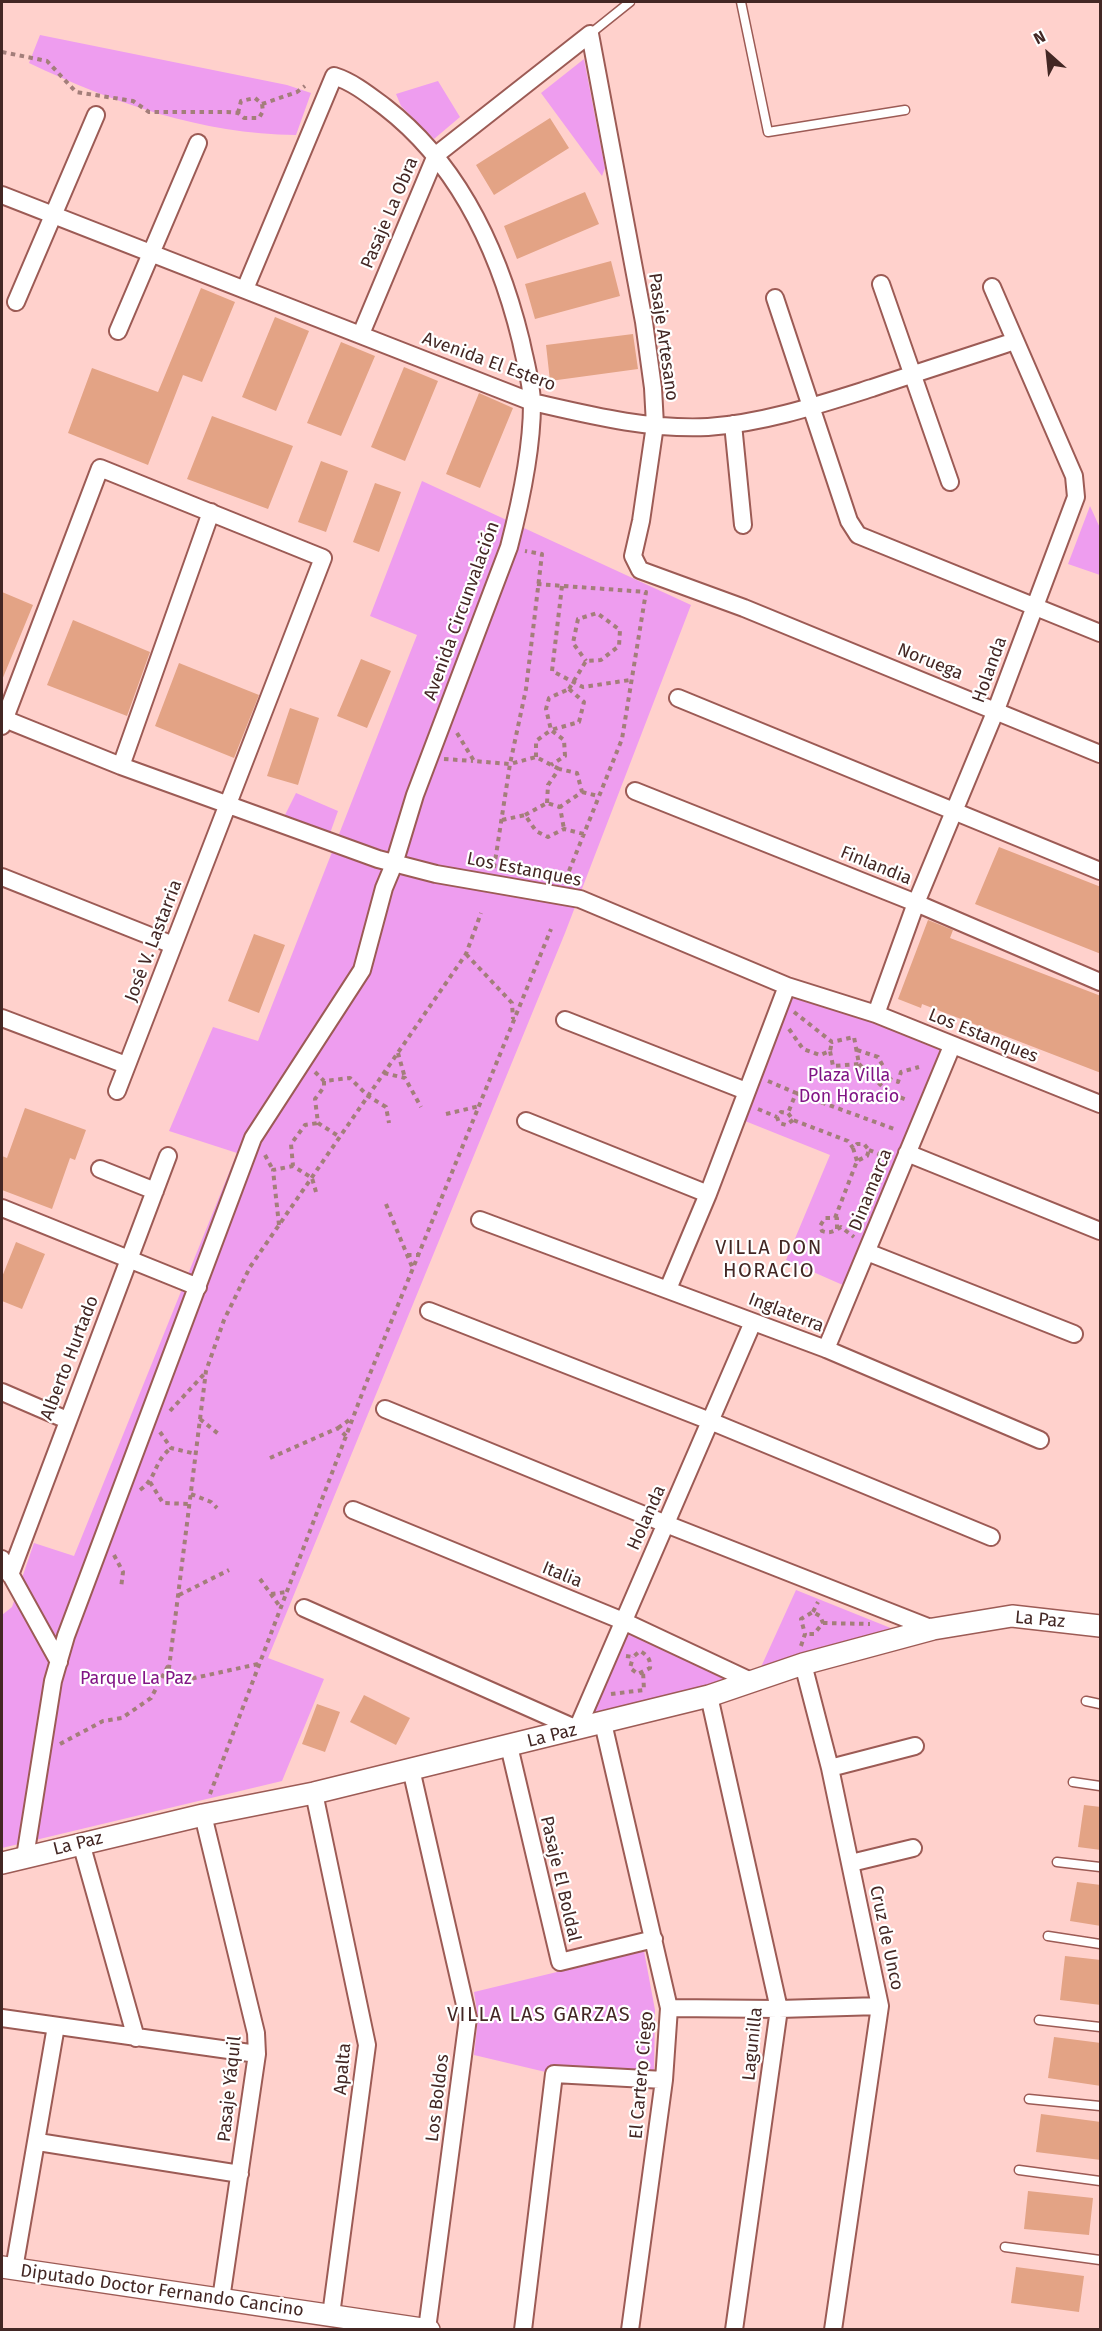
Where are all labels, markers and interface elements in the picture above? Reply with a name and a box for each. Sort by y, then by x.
north arrow [1018,24,1078,84]
text: N [1031,27,1049,48]
street label: Pasaje La Obra [357,154,423,272]
street label: Pasaje Artesano [643,272,683,402]
street label: Avenida El Estero [419,328,559,396]
street label: Avenida Circunvalación [420,519,504,703]
street label: Holanda [968,634,1012,706]
street label: Noruega [894,639,966,685]
street label: Finlandia [837,842,915,890]
street label: Los Estanques [465,848,583,892]
street label: José V. Lastarria [121,877,187,1005]
street label: Los Estanques [925,1004,1041,1068]
park label: Plaza Villa Don Horacio [799,1065,899,1108]
street label: Dinamarca [845,1146,897,1234]
district label: VILLA DON HORACIO [715,1236,823,1283]
street label: Inglaterra [745,1289,827,1337]
street label: Alberto Hurtado [36,1293,104,1423]
street label: Holanda [623,1482,671,1554]
street label: Italia [539,1557,585,1593]
street label: La Paz [1014,1607,1066,1633]
park label: Parque La Paz [80,1668,192,1690]
street label: La Paz [525,1719,579,1753]
street label: Pasaje El Boldal [535,1814,585,1944]
street label: La Paz [51,1827,105,1861]
street label: Cruz de Unco [864,1884,908,1992]
district label: VILLA LAS GARZAS [447,2003,631,2027]
street label: Lagunilla [738,2006,768,2082]
street label: El Cartero Ciego [626,2010,658,2140]
street label: Pasaje Yáquil [214,2035,246,2143]
street label: Apalta [330,2042,356,2096]
street label: Los Boldos [422,2053,454,2143]
street label: Diputado Doctor Fernando Cancino [19,2260,305,2322]

